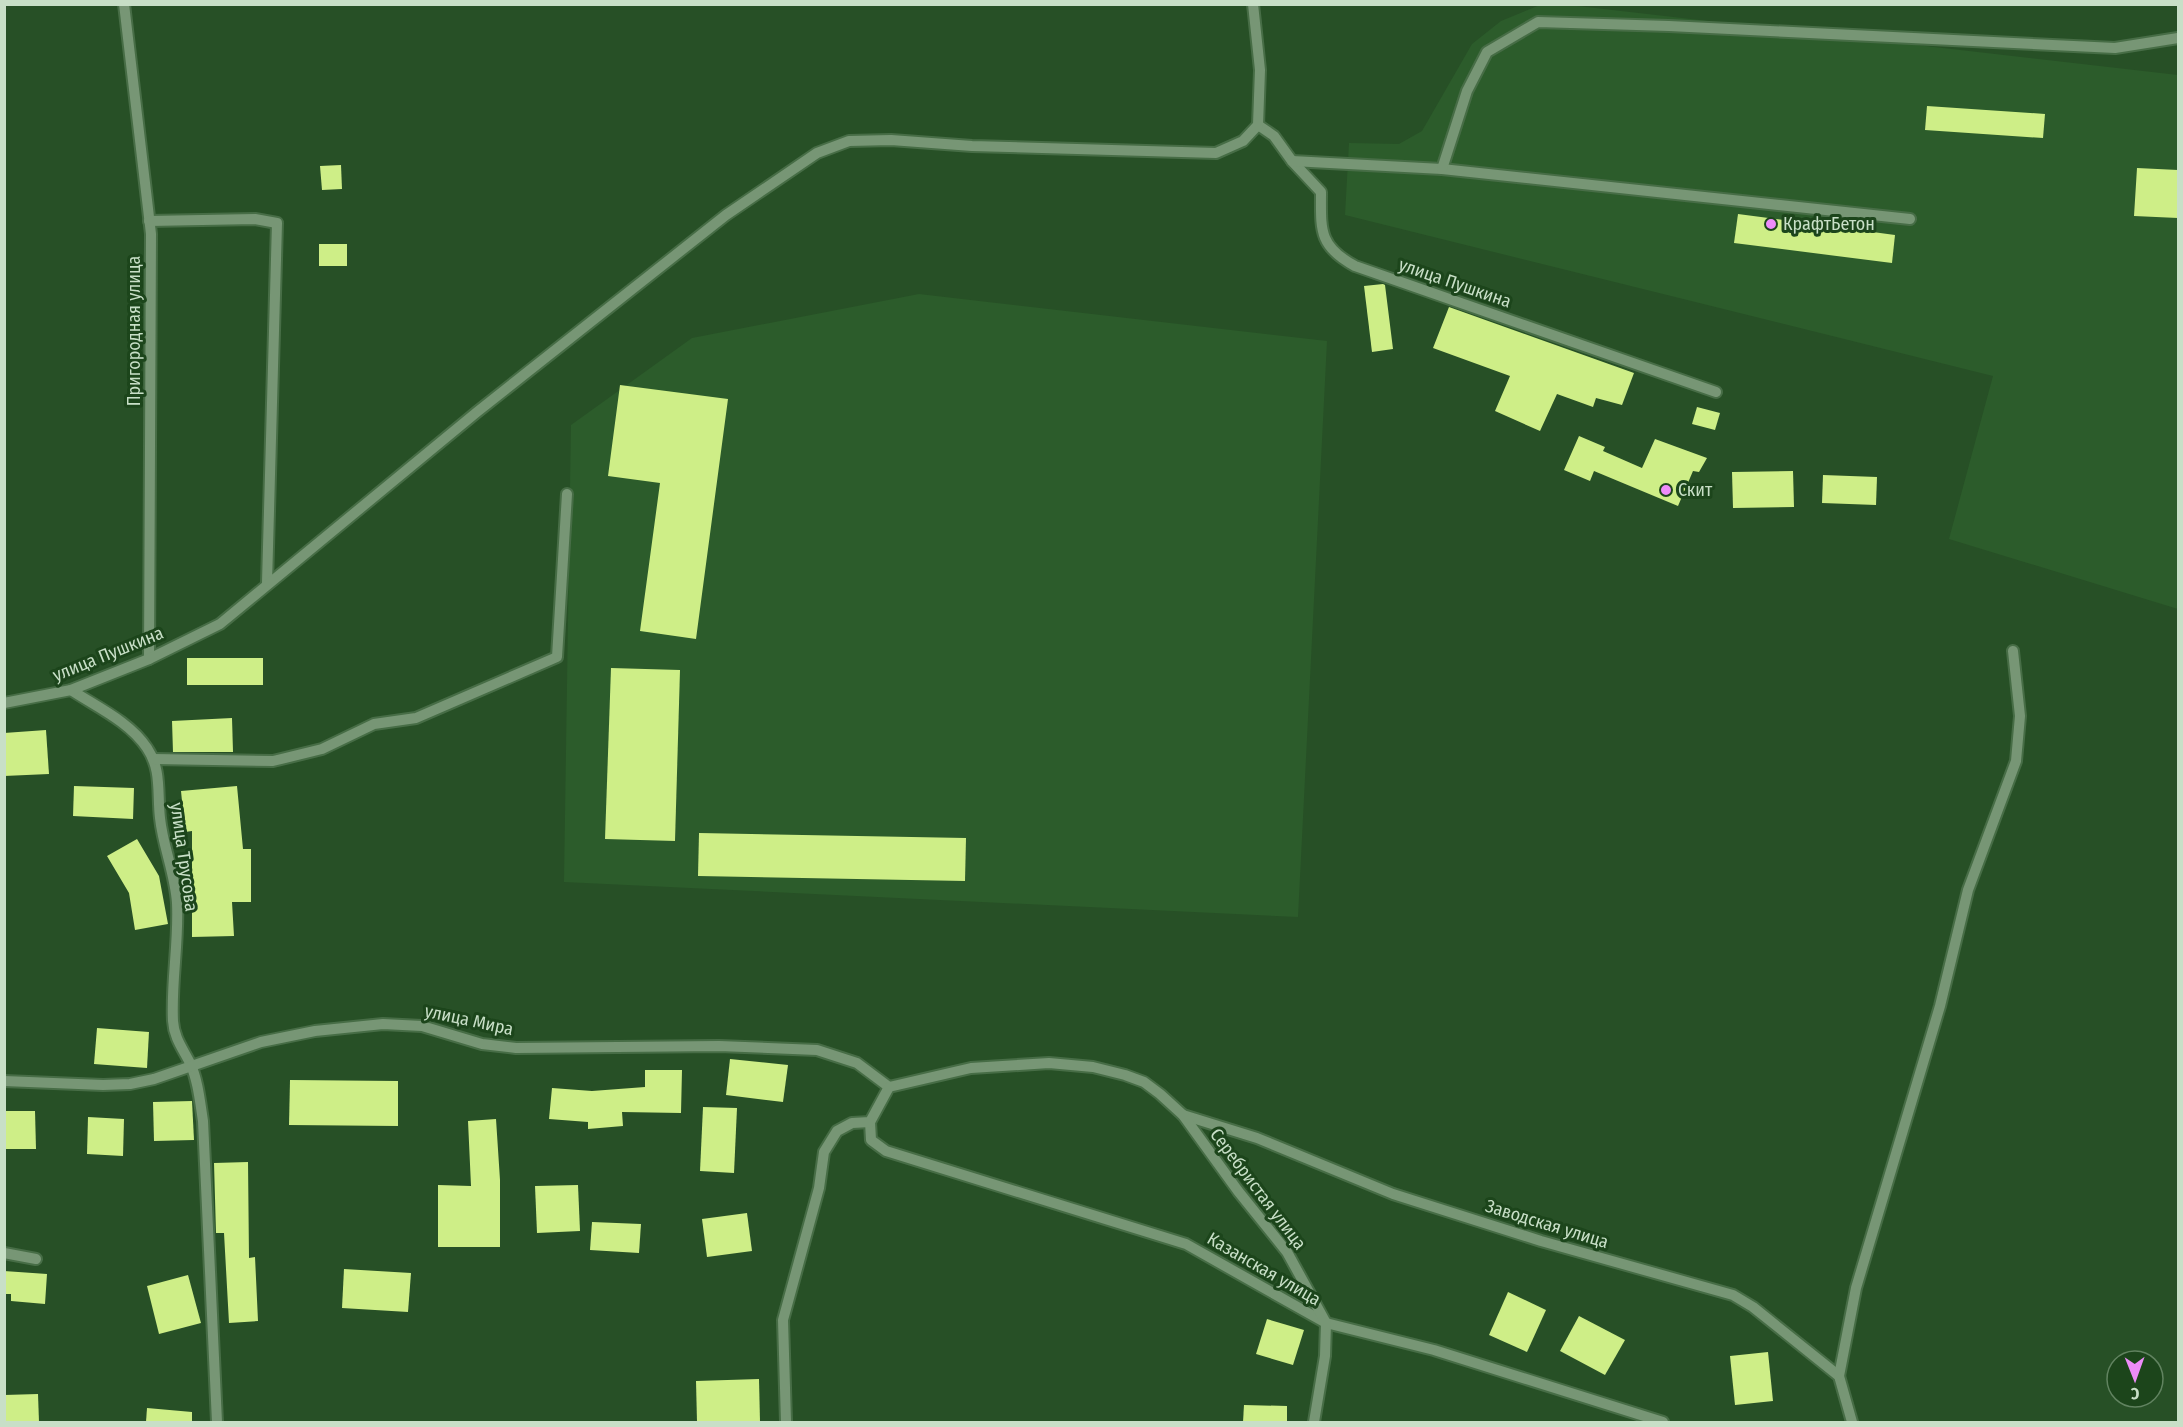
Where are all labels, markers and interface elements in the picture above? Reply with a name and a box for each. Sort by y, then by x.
place label: КрафтБетон [1783,213,1875,235]
marker: КрафтБетон [1764,217,1778,231]
street label: улица Пушкина [1396,253,1514,313]
street label: Пригородная улица [123,255,145,406]
place label: Скит [1678,479,1713,501]
marker: Скит [1659,483,1673,497]
street label: улица Пушкина [49,622,167,686]
street label: улица Трусова [165,801,203,913]
street label: улица Мира [423,1000,515,1040]
street label: Серебристая улица [1205,1124,1311,1254]
street label: Заводская улица [1483,1195,1611,1253]
street label: Казанская улица [1203,1228,1325,1310]
north arrow [2105,1349,2165,1409]
text: С [2130,1384,2140,1403]

